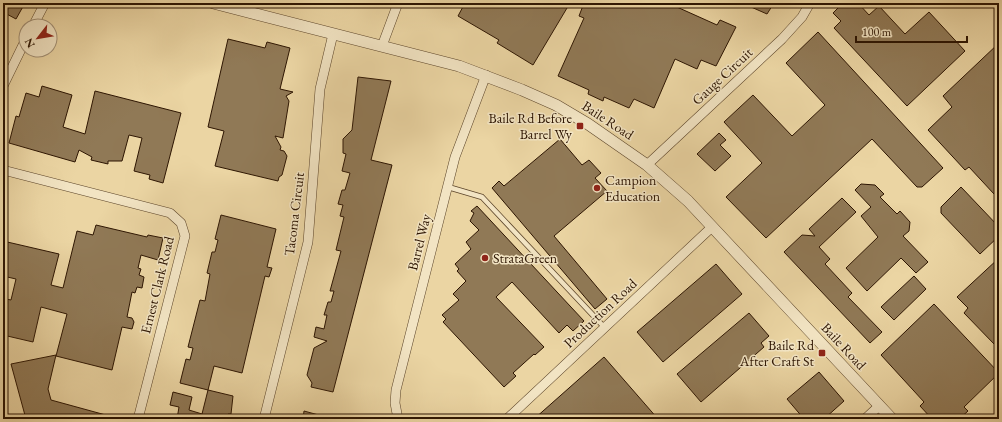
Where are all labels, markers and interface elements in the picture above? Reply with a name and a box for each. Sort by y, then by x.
north arrow [18,18,58,58]
scale bar [856,18,967,44]
text: 100 m [862,24,892,40]
text: N [21,36,38,51]
street label: Gauge Circuit [688,43,757,109]
street label: Baile Road [579,97,638,144]
place label: Baile Rd Before Barrel Wy [488,109,573,143]
marker: Baile Rd Before Barrel Wy [575,121,585,131]
street label: Tacoma Circuit [280,171,308,257]
place label: Campion Education [605,171,661,205]
marker: Campion Education [592,183,602,193]
street label: Barrel Way [403,211,435,272]
street label: Ernest Clark Road [136,234,178,335]
place label: StrataGreen [493,249,558,267]
marker: StrataGreen [480,253,490,263]
street label: Production Road [560,274,641,352]
street label: Baile Road [818,319,871,374]
place label: Baile Rd After Craft St [739,336,815,370]
marker: Baile Rd After Craft St [817,348,827,358]

